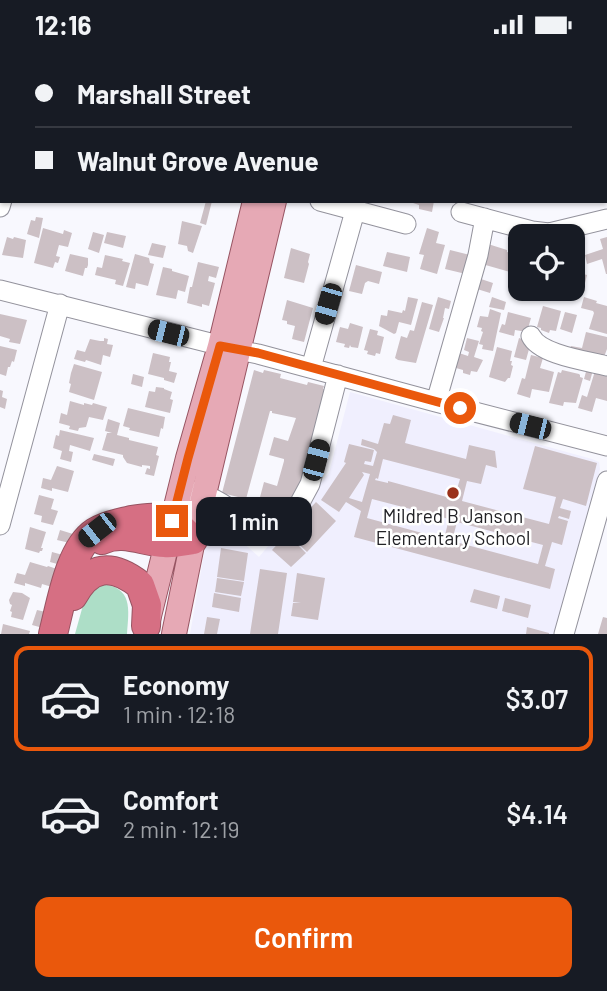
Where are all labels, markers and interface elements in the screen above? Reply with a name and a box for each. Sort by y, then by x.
text: 12:16 [35,9,91,40]
text: Marshall Street [77,78,251,109]
text: Walnut Grove Avenue [77,145,319,176]
map controls [508,224,585,301]
button: locate [508,224,585,301]
car [313,281,344,327]
car [146,318,191,348]
route start [444,392,476,424]
car [508,411,553,441]
car [301,437,332,483]
marker: Mildred B Janson Elementary School [445,485,461,501]
callout: 1 min [196,497,312,545]
place label: Mildred B Janson Elementary School [376,504,530,549]
route end [156,505,188,537]
text: 1 min [229,507,279,535]
car [74,509,121,551]
icon: car [39,667,102,730]
text: Economy [123,669,229,700]
text: $3.07 [506,683,568,714]
text: 1 min · 12:18 [123,700,235,728]
icon: car [39,782,102,845]
text: Comfort [123,784,219,815]
text: $4.14 [507,798,568,829]
text: 2 min · 12:19 [123,815,239,843]
button: Confirm [35,897,572,977]

